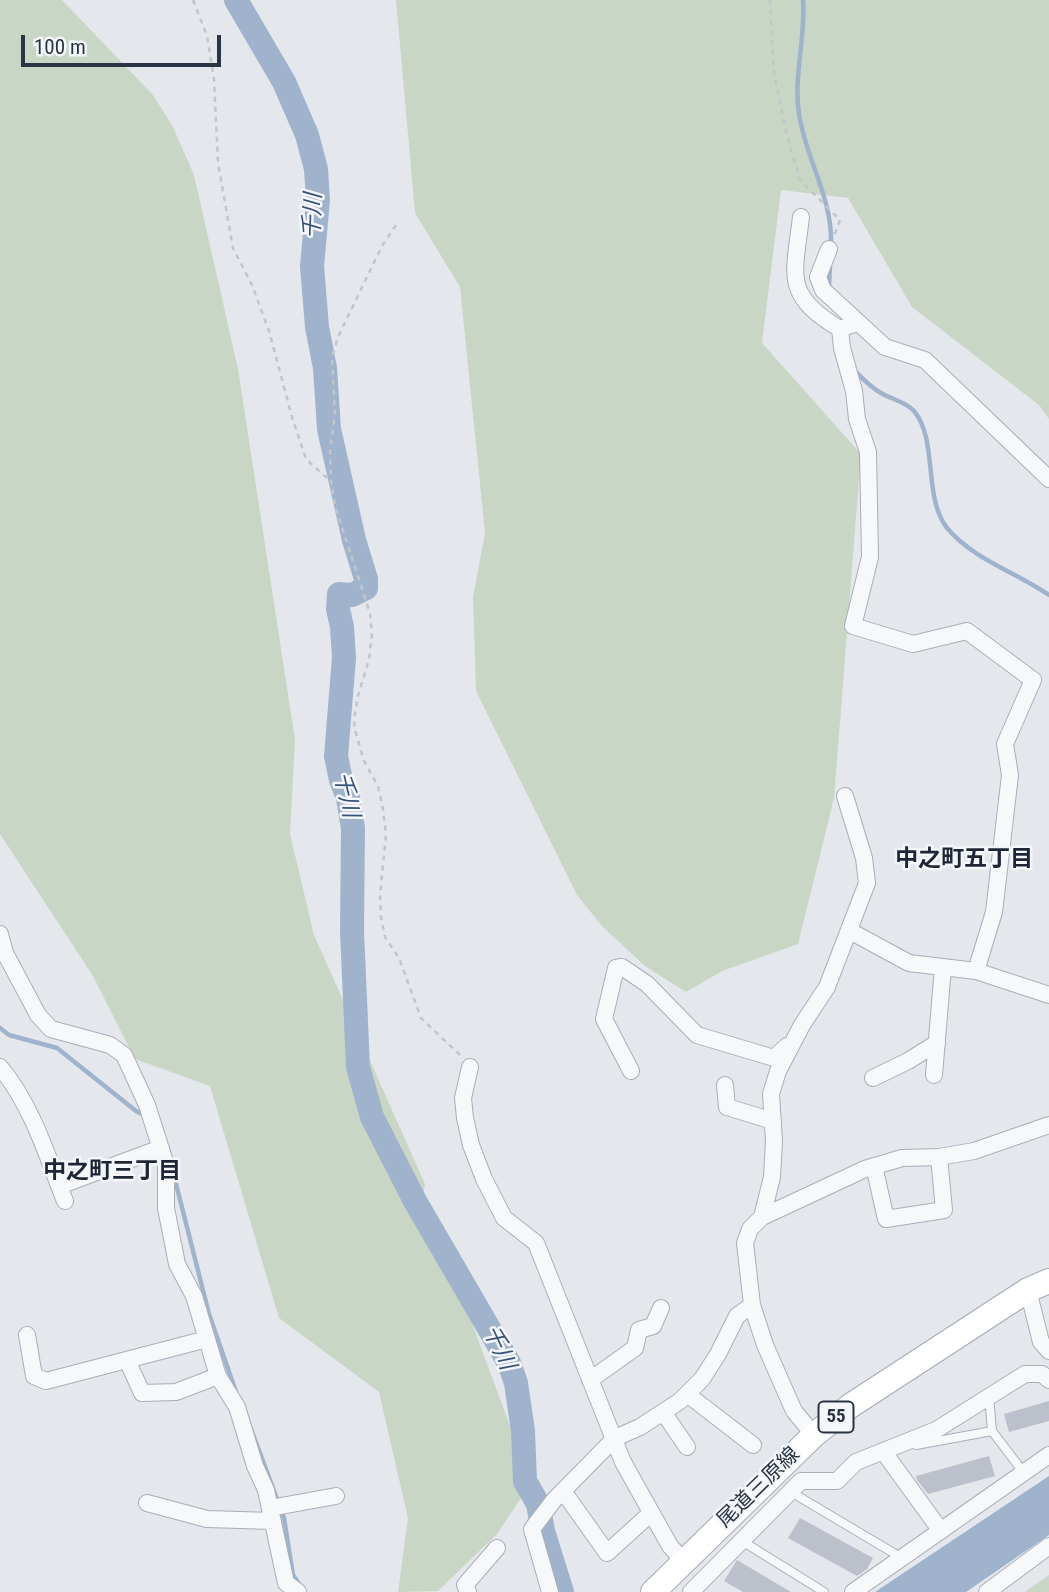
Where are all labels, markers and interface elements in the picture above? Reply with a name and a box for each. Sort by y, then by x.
scale bar [24,21,224,65]
text: 100 m [34,35,86,59]
water label: 千川 [299,193,329,239]
water label: 千川 [326,769,364,821]
district label: 中之町五丁目 [895,846,1033,874]
district label: 中之町三丁目 [43,1158,181,1186]
water label: 千川 [476,1321,520,1375]
road number: 55 [818,1401,854,1432]
street label: 尾道三原線 [712,1442,806,1534]

